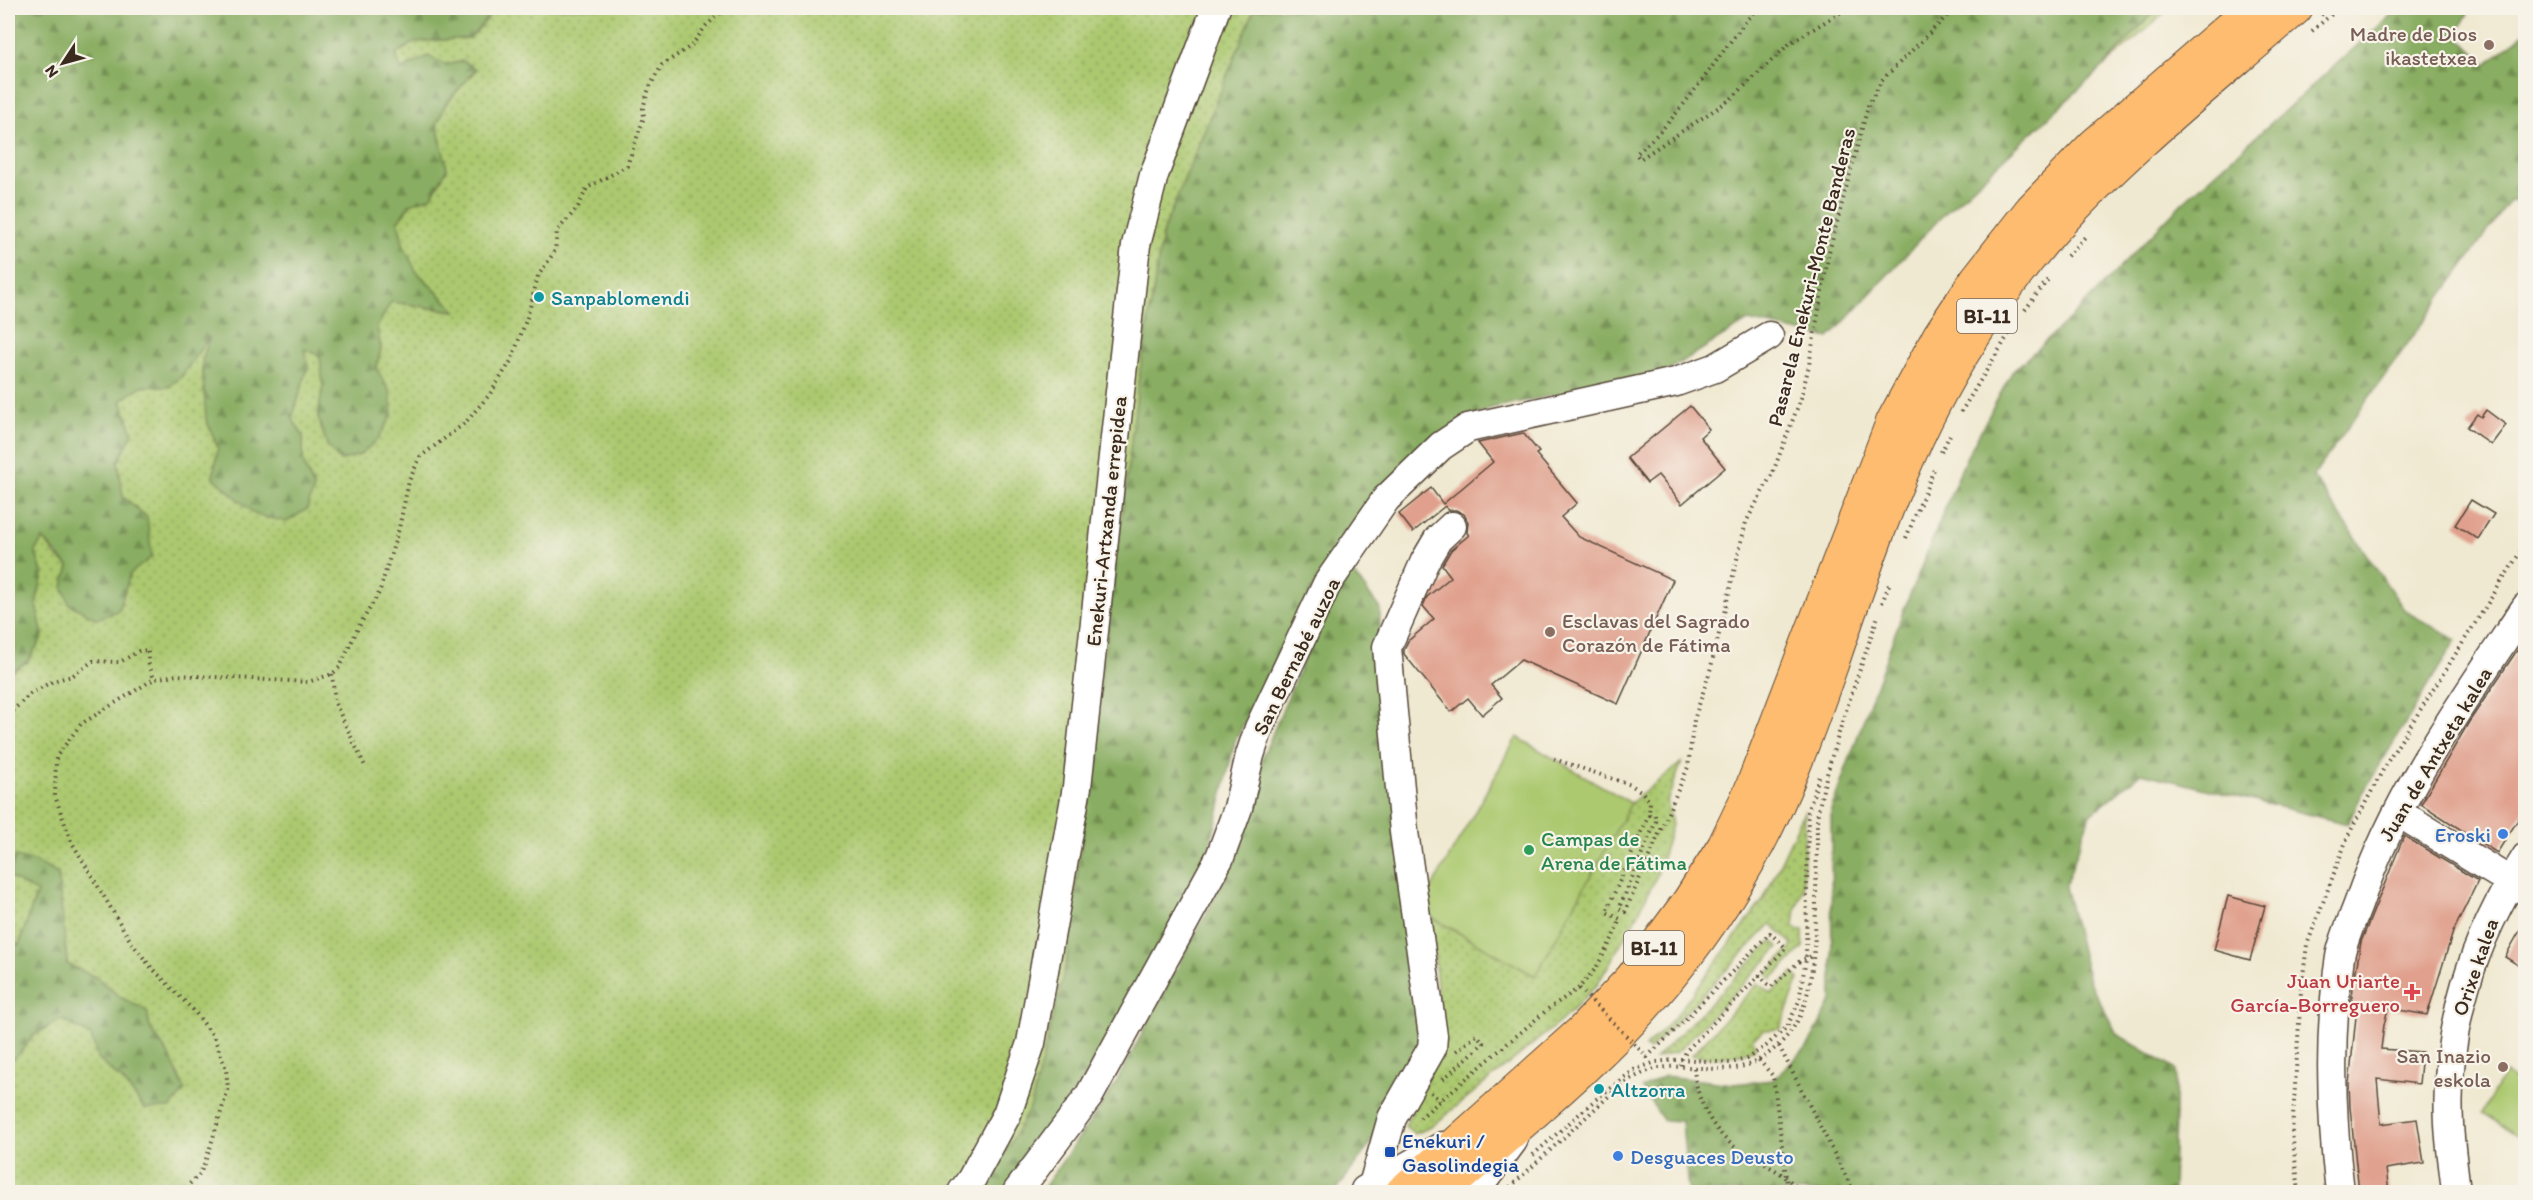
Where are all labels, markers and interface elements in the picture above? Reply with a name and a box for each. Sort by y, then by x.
place label: Madre de Dios ikastetxea [2350,21,2477,70]
north arrow [33,33,93,93]
marker: Madre de Dios ikastetxea [2482,38,2496,52]
text: N [40,62,62,81]
street label: Pasarela Enekuri-Monte Banderas [1762,125,1860,429]
place label: Sanpablomendi [551,285,690,310]
marker: Sanpablomendi [532,290,546,304]
road number: BI-11 [1957,299,2017,333]
street label: Enekuri-Artxanda errepidea [1080,394,1132,648]
street label: San Bernabé auzoa [1247,573,1345,739]
place label: Esclavas del Sagrado Corazón de Fátima [1562,608,1750,657]
marker: Esclavas del Sagrado Corazón de Fátima [1543,625,1557,639]
street label: Juan de Antxeta kalea [2373,662,2497,846]
place label: Eroski [2435,822,2491,847]
place label: Campas de Arena de Fátima [1541,826,1687,875]
marker: Eroski [2496,827,2510,841]
marker: Campas de Arena de Fátima [1522,843,1536,857]
street label: Orixe kalea [2447,915,2503,1019]
road number: BI-11 [1624,931,1684,965]
place label: Juan Uriarte García-Borreguero [2230,968,2400,1017]
marker: Juan Uriarte García-Borreguero [2405,985,2419,999]
place label: San Inazio eskola [2396,1043,2491,1092]
marker: San Inazio eskola [2496,1060,2510,1074]
place label: Altzorra [1611,1077,1685,1102]
marker: Altzorra [1592,1082,1606,1096]
place label: Enekuri / Gasolindegia [1402,1128,1519,1177]
place label: Desguaces Deusto [1630,1144,1794,1169]
marker: Enekuri / Gasolindegia [1383,1145,1397,1159]
marker: Desguaces Deusto [1611,1149,1625,1163]

